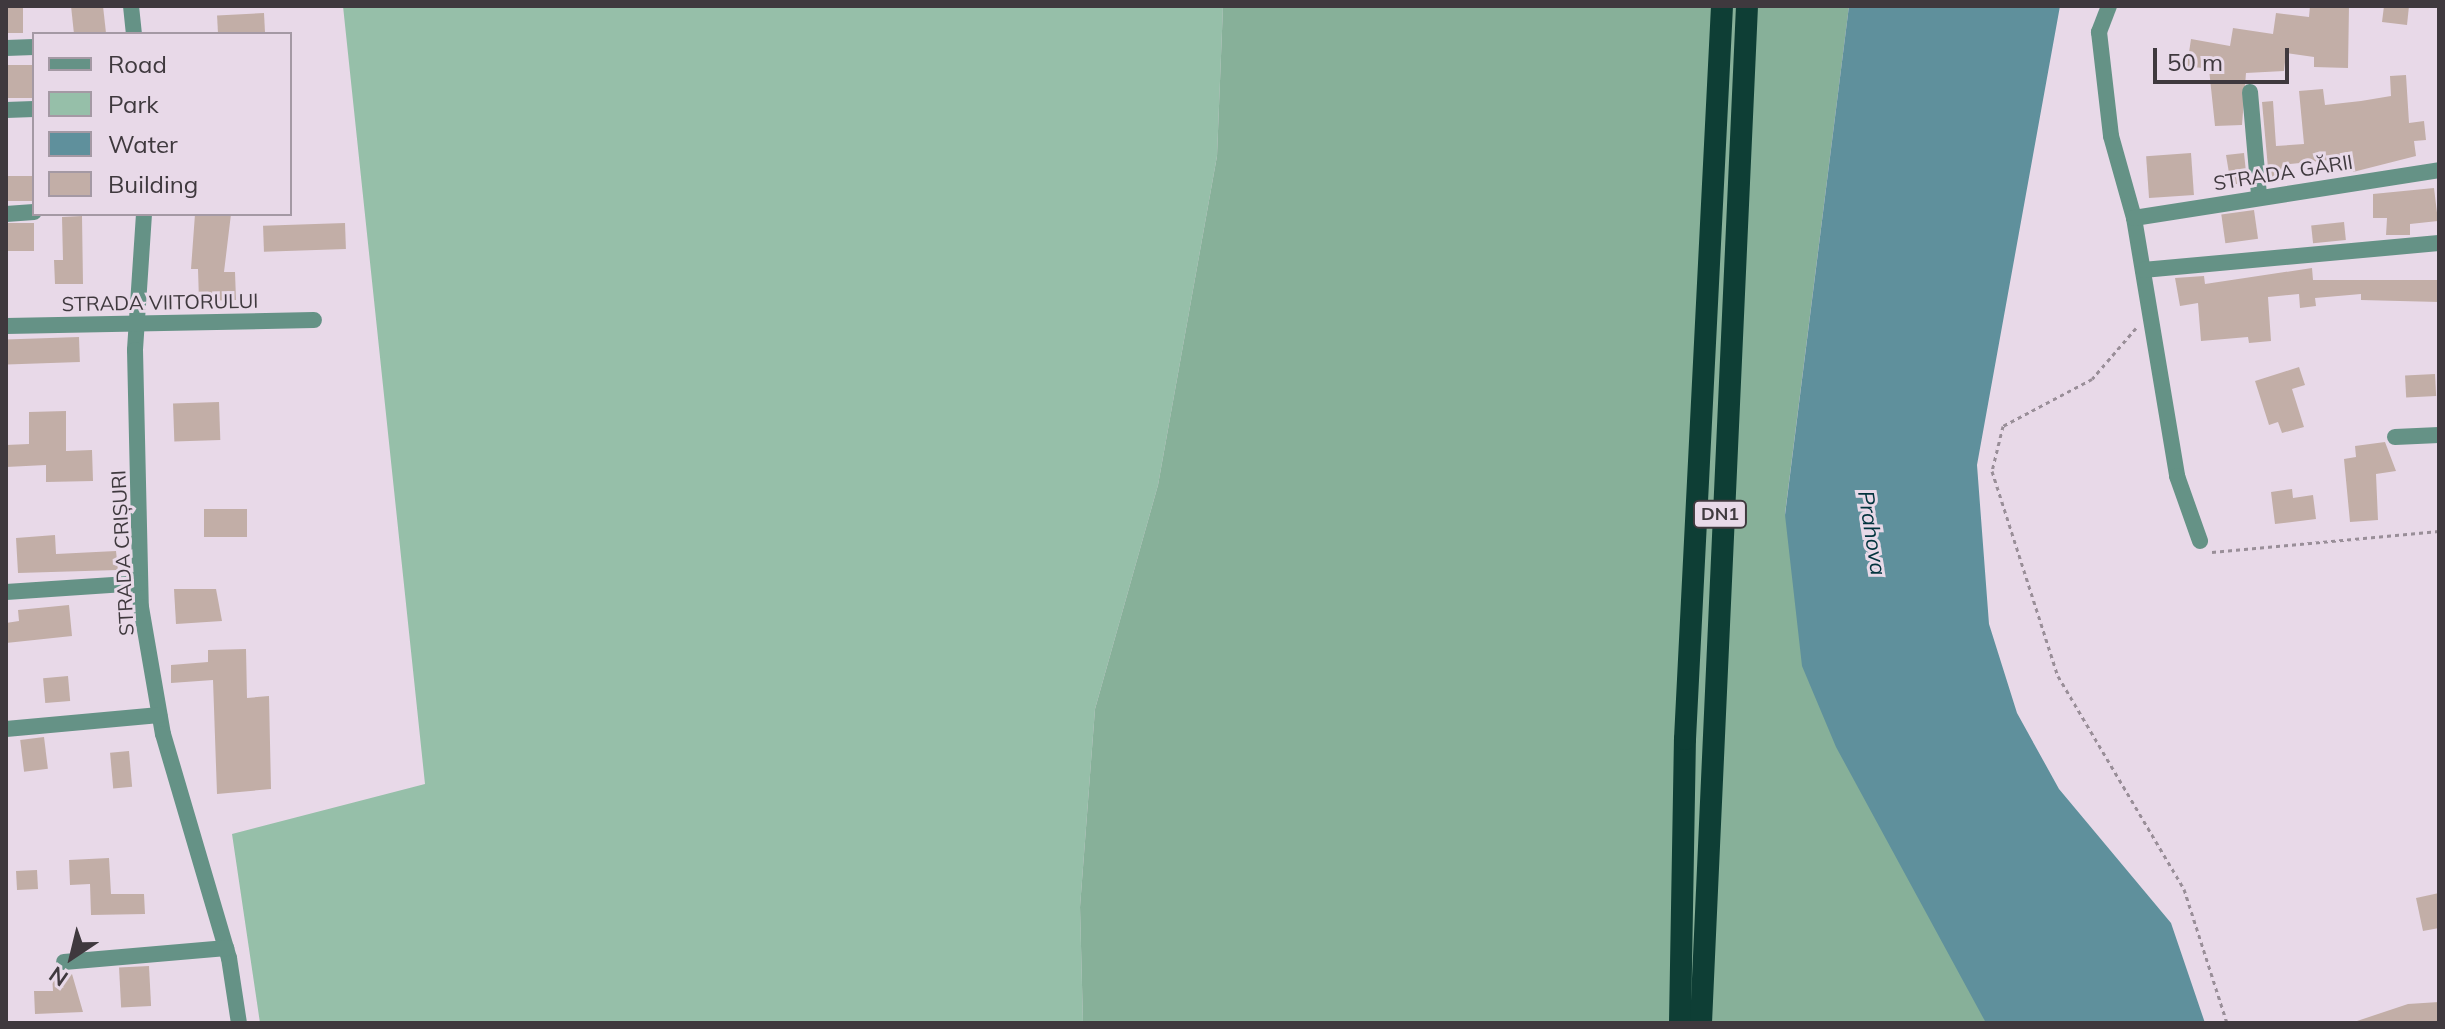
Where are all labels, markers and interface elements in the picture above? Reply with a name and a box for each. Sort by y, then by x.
legend [32,32,292,216]
scale bar [2157,32,2293,82]
text: 50 m [2167,47,2223,77]
text: Road [108,49,167,79]
text: Park [108,89,159,119]
text: Water [108,129,178,159]
street label: STRADA GĂRII [2212,149,2354,195]
text: Building [108,169,198,199]
street label: STRADA VIITORULUI [61,288,259,316]
street label: STRADA CRIȘURI [106,470,138,636]
water label: Prahova [1852,489,1892,577]
road number: DN1 [1692,500,1748,528]
north arrow [32,917,112,997]
text: N [43,960,73,993]

